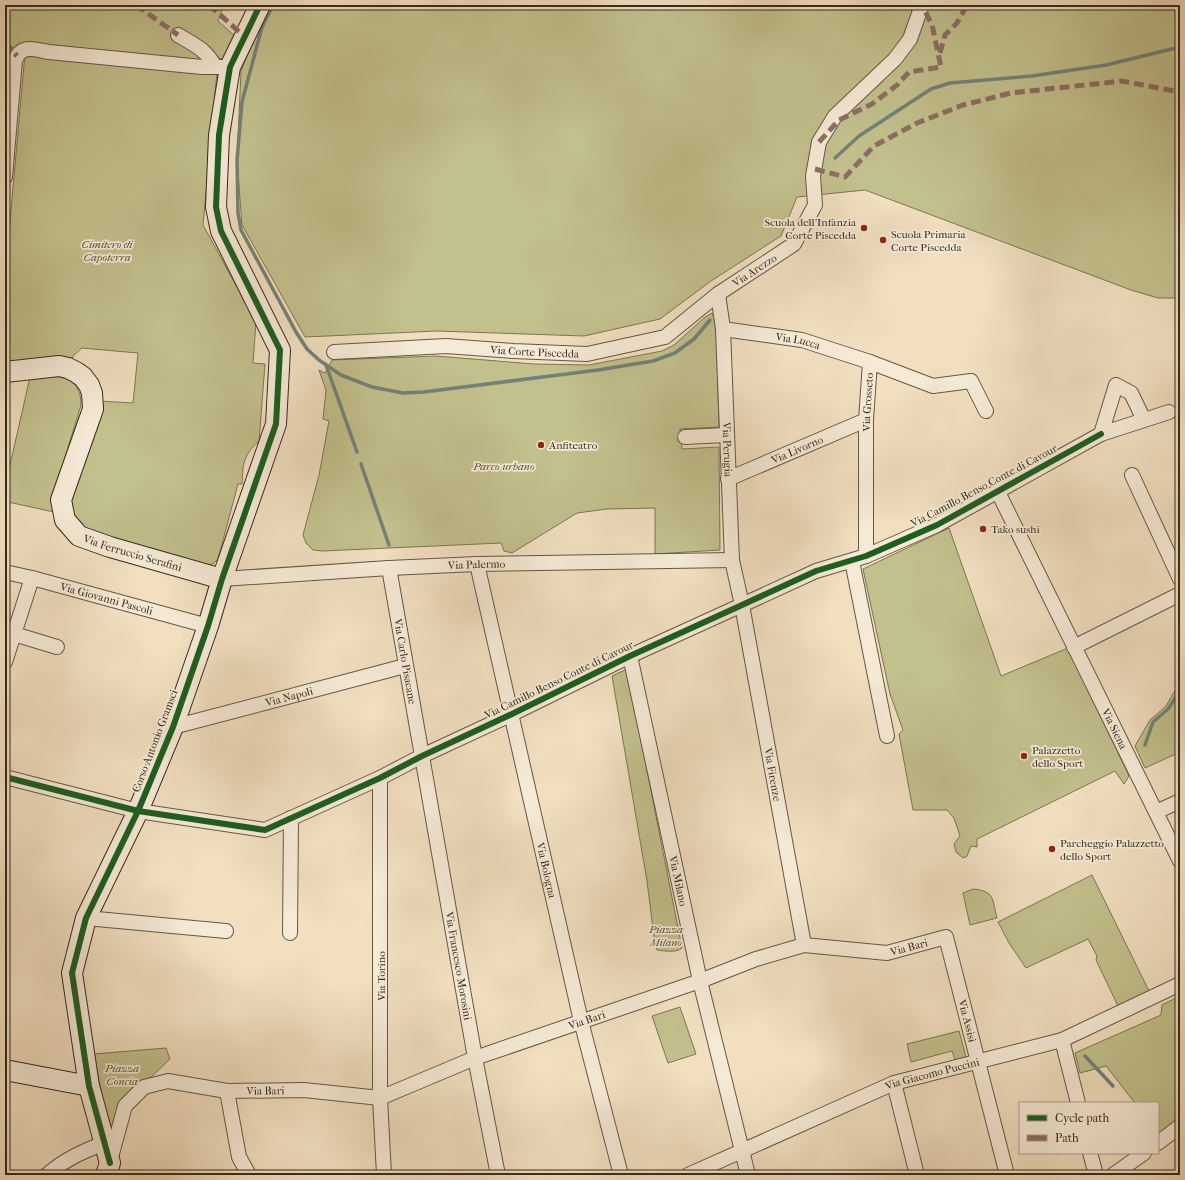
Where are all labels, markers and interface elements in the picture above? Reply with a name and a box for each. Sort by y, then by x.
place label: Scuola dell'Infanzia Corte Piscedda [765,216,857,242]
marker: Scuola dell'Infanzia Corte Piscedda [859,223,869,233]
place label: Scuola Primaria Corte Piscedda [891,228,966,254]
marker: Scuola Primaria Corte Piscedda [878,235,888,245]
park label: Cimitero di Capoterra [82,238,133,264]
street label: Via Arezzo [729,251,779,290]
street label: Via Lucca [774,330,823,352]
street label: Via Corte Piscedda [489,343,580,360]
street label: Via Grosseto [859,372,876,432]
street label: Via Perugia [720,421,735,478]
street label: Via Livorno [768,433,825,467]
place label: Anfiteatro [548,439,598,452]
marker: Anfiteatro [536,440,546,450]
street label: Via Camillo Benso Conte di Cavour [908,442,1060,531]
park label: Parco urbano [472,460,535,473]
place label: Tako sushi [991,523,1040,536]
marker: Tako sushi [978,524,988,534]
street label: Via Ferruccio Serafini [81,531,184,574]
street label: Via Palermo [447,557,506,572]
street label: Via Giovanni Pascoli [58,579,155,617]
street label: Via Carlo Pisacane [391,617,419,706]
street label: Via Camillo Benso Conte di Cavour [481,638,636,722]
street label: Via Napoli [263,684,315,709]
street label: Corso Antonio Gramsci [129,687,181,794]
street label: Via Siena [1099,705,1131,752]
place label: Palazzetto dello Sport [1032,744,1083,770]
street label: Via Firenze [762,746,784,803]
marker: Palazzetto dello Sport [1019,751,1029,761]
place label: Parcheggio Palazzetto dello Sport [1060,837,1164,863]
street label: Via Bologna [534,840,559,900]
marker: Parcheggio Palazzetto dello Sport [1047,844,1057,854]
street label: Via Milano [666,853,690,908]
street label: Via Francesco Morosini [443,910,475,1022]
park label: Piazza Milano [648,923,683,949]
street label: Via Bari [888,936,930,959]
street label: Via Torino [375,951,388,1002]
street label: Via Assisi [956,997,979,1044]
street label: Via Bari [566,1007,607,1032]
street label: Via Giacomo Puccini [882,1055,981,1093]
park label: Piazza Concia [104,1062,139,1088]
street label: Via Bari [245,1084,285,1097]
legend [1019,1102,1159,1154]
text: Cycle path [1055,1111,1110,1125]
text: Path [1055,1131,1079,1145]

